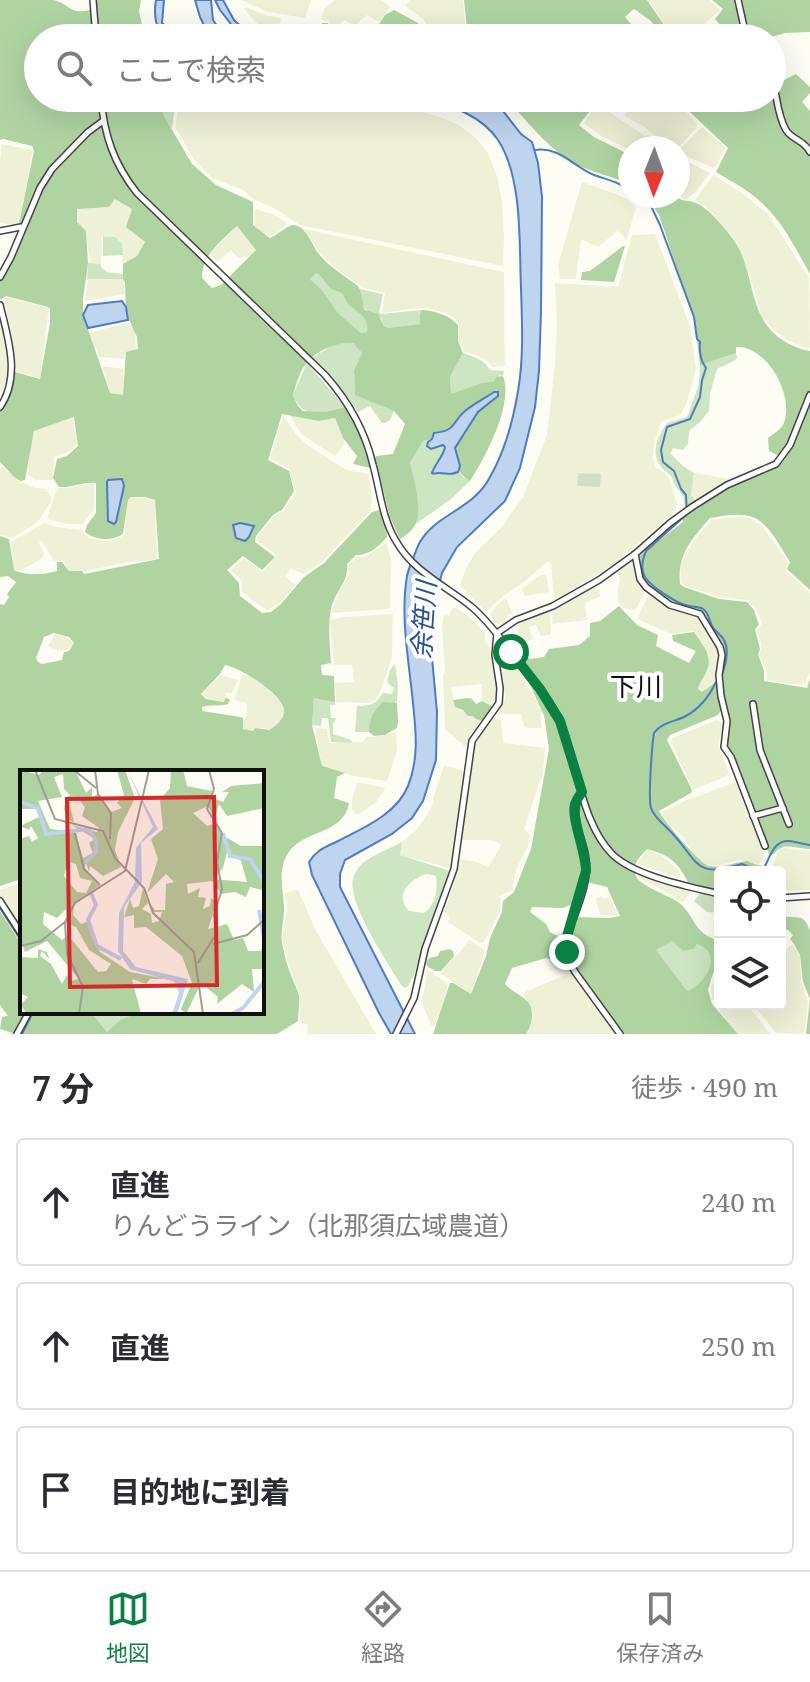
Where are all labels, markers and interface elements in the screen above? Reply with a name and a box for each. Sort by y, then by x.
search box [24,24,786,112]
icon: search [52,46,96,90]
text: ここで検索 [116,49,266,90]
north arrow [618,136,690,208]
water label: 余笹川 [402,577,444,660]
route start [493,634,529,670]
district label: 下川 [610,668,662,704]
inset map [20,770,264,1014]
map controls [714,866,786,1010]
button: locate [714,866,786,938]
route end [549,934,585,970]
button: layers [714,938,786,1010]
text: 7 分 [32,1065,94,1111]
text: 徒歩 · 490 m [631,1069,778,1105]
text: 直進 [110,1164,170,1205]
icon: ahead [34,1180,78,1224]
text: 240 m [701,1184,776,1220]
text: りんどうライン（北那須広域農道） [110,1207,525,1243]
icon: ahead [34,1324,78,1368]
text: 直進 [110,1327,170,1368]
text: 250 m [701,1328,776,1364]
icon: arrive [34,1468,78,1512]
text: 目的地に到着 [110,1471,290,1512]
tab: 地図 [106,1587,150,1667]
tab: 経路 [361,1587,405,1667]
tab: 保存済み [616,1587,704,1667]

